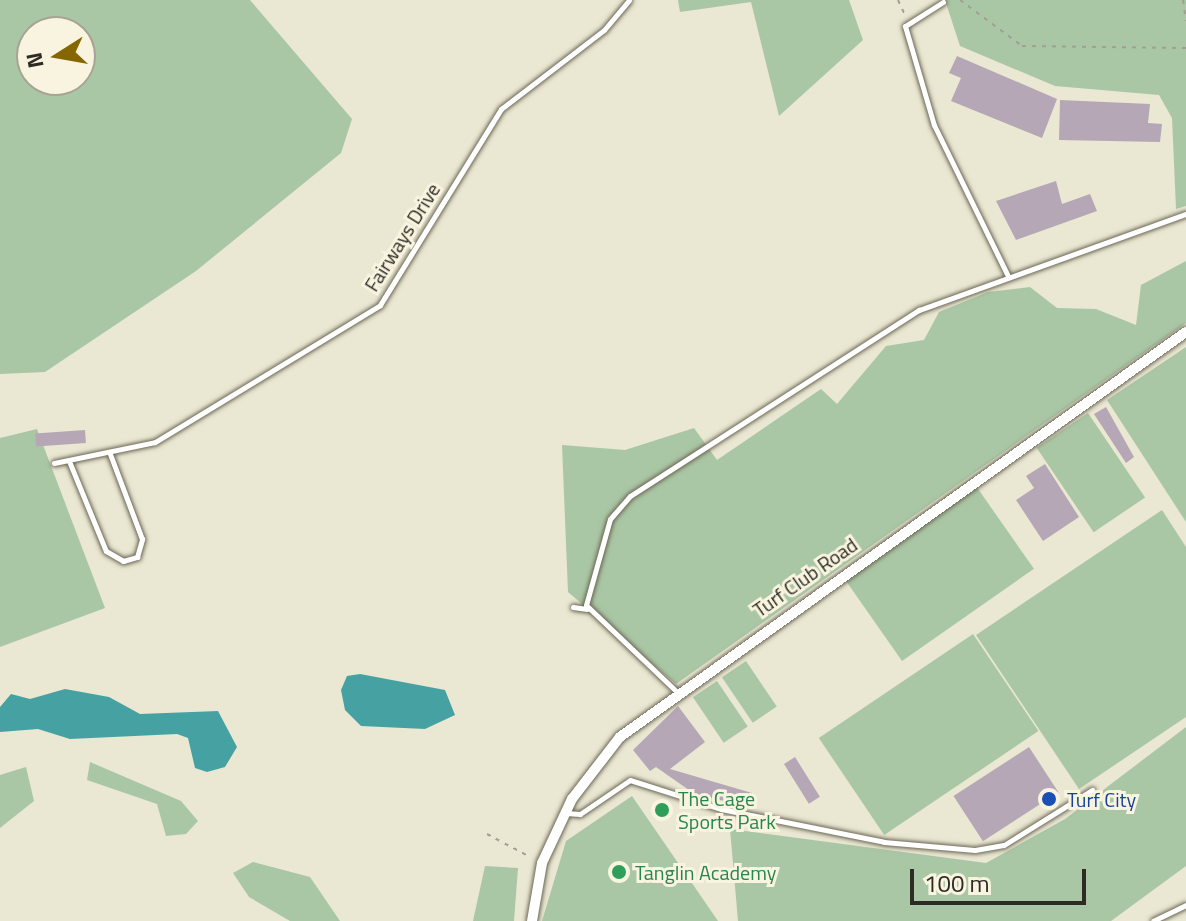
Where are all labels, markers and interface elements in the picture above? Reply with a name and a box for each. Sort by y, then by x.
north arrow [16,16,96,96]
text: N [16,49,53,71]
street label: Fairways Drive [359,178,445,296]
street label: Turf Club Road [748,532,862,622]
place label: The Cage Sports Park [678,786,776,833]
place label: Turf City [1067,787,1136,811]
marker: Turf City [1038,788,1060,810]
marker: The Cage Sports Park [653,801,671,819]
scale bar [914,853,1090,903]
place label: Tanglin Academy [635,860,776,884]
marker: Tanglin Academy [610,863,628,881]
text: 100 m [924,865,990,901]

